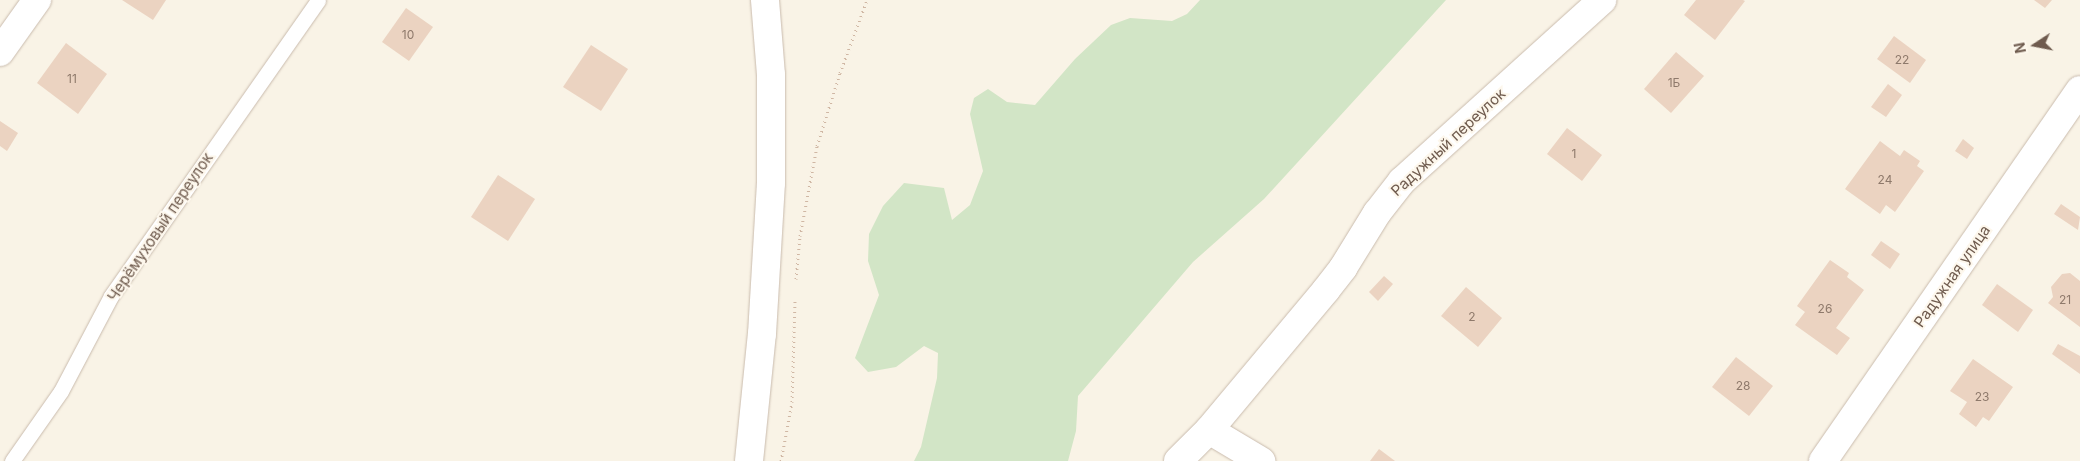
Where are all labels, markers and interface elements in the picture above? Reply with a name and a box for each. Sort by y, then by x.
north arrow [2010,20,2060,70]
house number: 10 [402,28,414,42]
text: N [2010,41,2029,55]
house number: 22 [1895,53,1909,67]
house number: 11 [67,72,77,86]
house number: 1Б [1668,76,1680,90]
street label: Радужный переулок [1387,84,1509,200]
house number: 1 [1572,147,1576,161]
street label: Черёмуховый переулок [104,149,216,305]
house number: 24 [1878,173,1892,187]
street label: Радужная улица [1910,222,1994,330]
house number: 21 [2059,293,2071,307]
house number: 26 [1818,302,1832,316]
house number: 2 [1468,310,1476,324]
house number: 28 [1736,379,1750,393]
house number: 23 [1975,390,1989,404]

